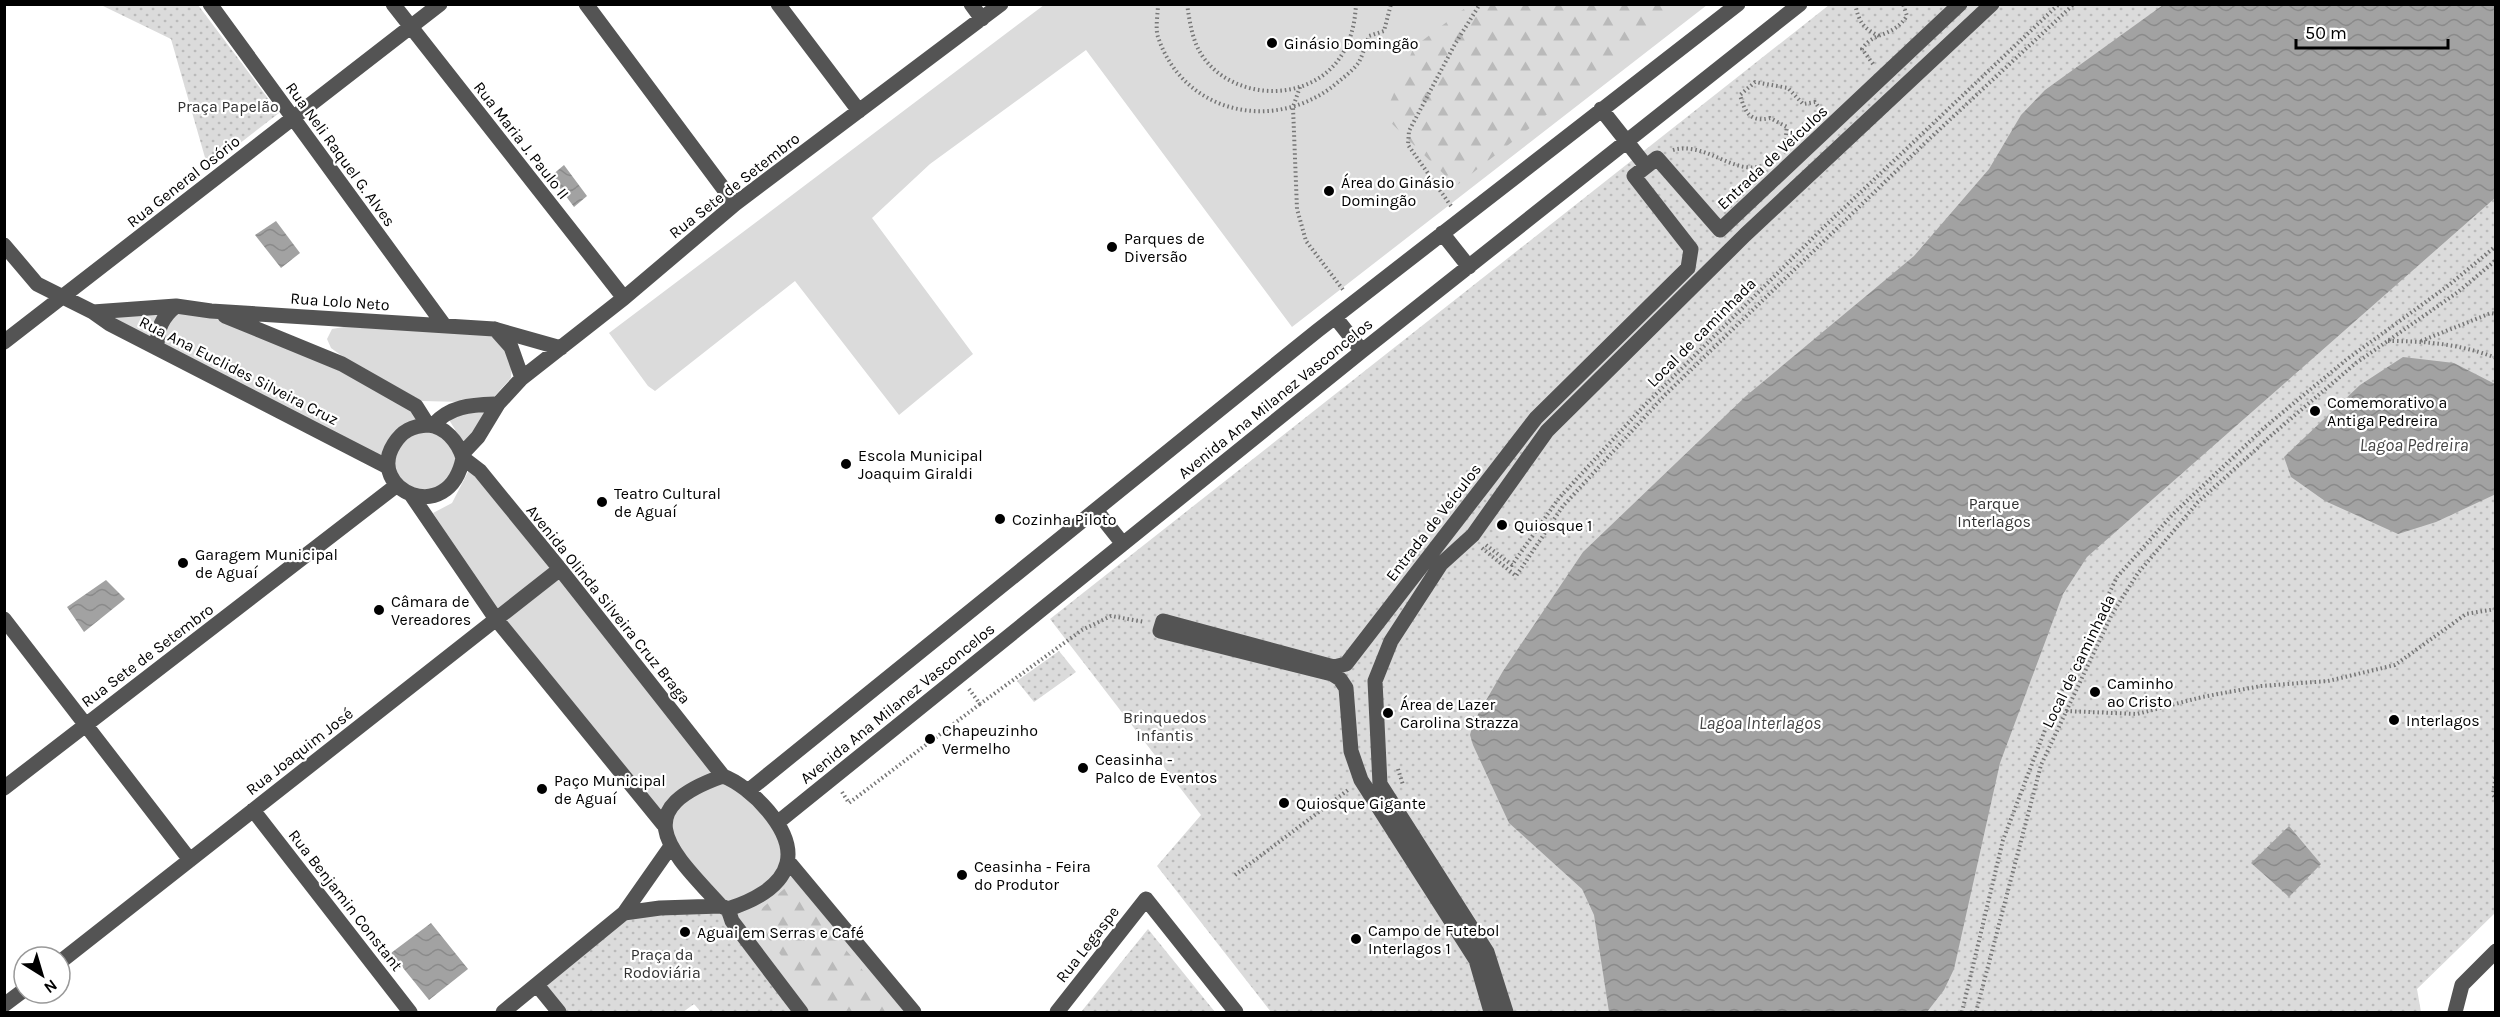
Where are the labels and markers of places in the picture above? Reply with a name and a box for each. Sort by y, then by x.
place label: Ginásio Domingão [1284,34,1419,53]
marker: Ginásio Domingão [1265,36,1279,50]
place label: Área do Ginásio Domingão [1341,173,1454,210]
marker: Área do Ginásio Domingão [1322,184,1336,198]
place label: Parques de Diversão [1124,229,1205,266]
marker: Parques de Diversão [1105,240,1119,254]
place label: Comemorativo a Antiga Pedreira [2327,393,2447,430]
marker: Comemorativo a Antiga Pedreira [2308,404,2322,418]
place label: Escola Municipal Joaquim Giraldi [858,446,983,483]
marker: Escola Municipal Joaquim Giraldi [839,457,853,471]
place label: Teatro Cultural de Aguaí [614,484,721,521]
marker: Teatro Cultural de Aguaí [595,495,609,509]
place label: Cozinha Piloto [1012,510,1116,529]
marker: Cozinha Piloto [993,512,1007,526]
place label: Quiosque 1 [1514,516,1592,535]
marker: Quiosque 1 [1495,518,1509,532]
place label: Garagem Municipal de Aguaí [195,545,338,582]
marker: Garagem Municipal de Aguaí [176,556,190,570]
place label: Câmara de Vereadores [391,592,471,629]
marker: Câmara de Vereadores [372,603,386,617]
place label: Caminho ao Cristo [2107,674,2173,711]
marker: Caminho ao Cristo [2088,685,2102,699]
place label: Área de Lazer Carolina Strazza [1400,695,1519,732]
marker: Área de Lazer Carolina Strazza [1381,706,1395,720]
place label: Interlagos [2406,711,2480,730]
marker: Interlagos [2387,713,2401,727]
place label: Chapeuzinho Vermelho [942,721,1038,758]
marker: Chapeuzinho Vermelho [923,732,937,746]
place label: Ceasinha - Palco de Eventos [1095,750,1218,787]
marker: Ceasinha - Palco de Eventos [1076,761,1090,775]
place label: Paço Municipal de Aguaí [554,771,666,808]
marker: Paço Municipal de Aguaí [535,782,549,796]
place label: Quiosque Gigante [1296,794,1426,813]
marker: Quiosque Gigante [1277,796,1291,810]
place label: Ceasinha - Feira do Produtor [974,857,1091,894]
marker: Ceasinha - Feira do Produtor [955,868,969,882]
place label: Campo de Futebol Interlagos 1 [1368,921,1500,958]
place label: Aguai em Serras e Café [697,923,864,942]
marker: Aguai em Serras e Café [678,925,692,939]
marker: Campo de Futebol Interlagos 1 [1349,932,1363,946]

